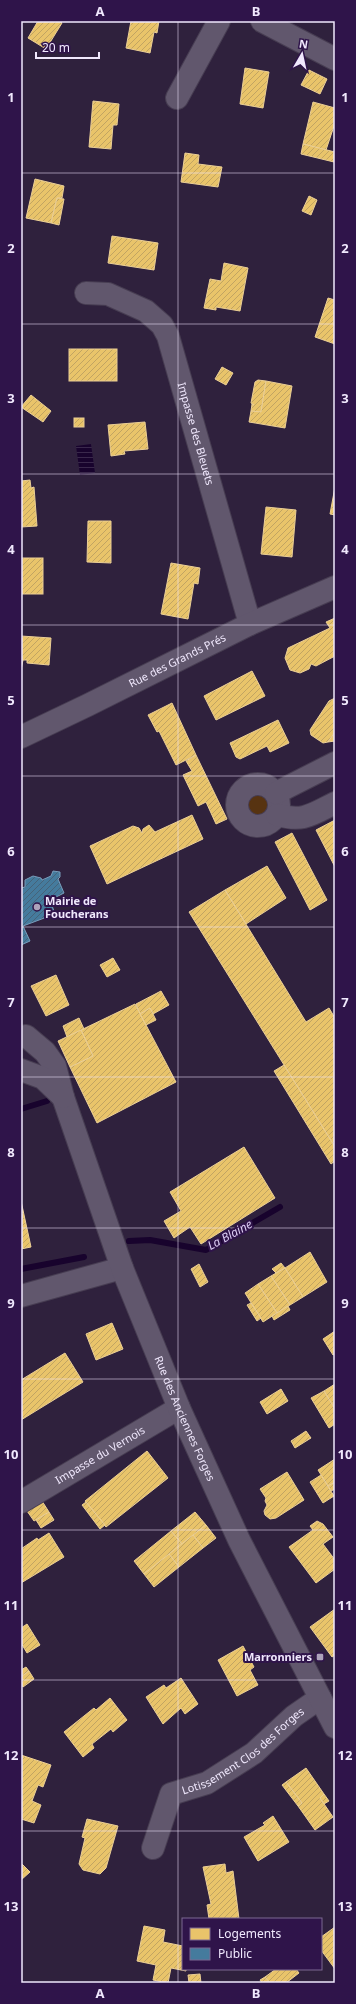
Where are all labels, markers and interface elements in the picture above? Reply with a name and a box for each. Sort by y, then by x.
text: A [96,2,105,20]
text: B [252,2,260,20]
scale bar [36,34,99,60]
north arrow [282,34,322,74]
text: N [298,36,309,52]
text: 20 m [42,39,70,56]
text: 1 [7,88,15,106]
text: 1 [341,88,349,106]
text: 2 [7,239,15,257]
text: 2 [341,239,349,257]
street label: Impasse des Bleuets [175,380,218,487]
text: 3 [7,389,15,407]
text: 3 [341,389,349,407]
text: 4 [7,540,15,558]
text: 4 [341,540,349,558]
street label: Rue des Grands Prés [126,629,228,690]
text: 5 [7,691,15,709]
text: 5 [341,691,349,709]
text: 6 [7,842,15,860]
text: 6 [341,842,349,860]
place label: Mairie de Foucherans [45,893,109,921]
marker: Mairie de Foucherans [32,902,42,912]
text: 7 [7,993,15,1011]
text: 7 [341,993,349,1011]
text: 8 [7,1143,15,1161]
text: 8 [341,1143,349,1161]
water label: La Blaine [204,1215,255,1254]
text: 9 [7,1294,15,1312]
text: 9 [341,1294,349,1312]
street label: Rue des Anciennes Forges [152,1353,219,1483]
street label: Impasse du Vernois [52,1422,147,1487]
text: 10 [4,1445,18,1463]
text: 10 [338,1445,352,1463]
text: 11 [4,1596,18,1614]
text: 11 [338,1596,352,1614]
place label: Marronniers [244,1649,312,1664]
marker: Marronniers [315,1652,325,1662]
street label: Lotissement Clos des Forges [180,1703,307,1797]
text: 12 [4,1746,18,1764]
text: 12 [338,1746,352,1764]
text: 13 [4,1897,18,1915]
text: 13 [338,1897,352,1915]
legend [182,1918,322,1970]
text: Logements [218,1925,281,1942]
text: Public [218,1945,252,1962]
text: A [96,1984,105,2002]
text: B [252,1984,260,2002]

